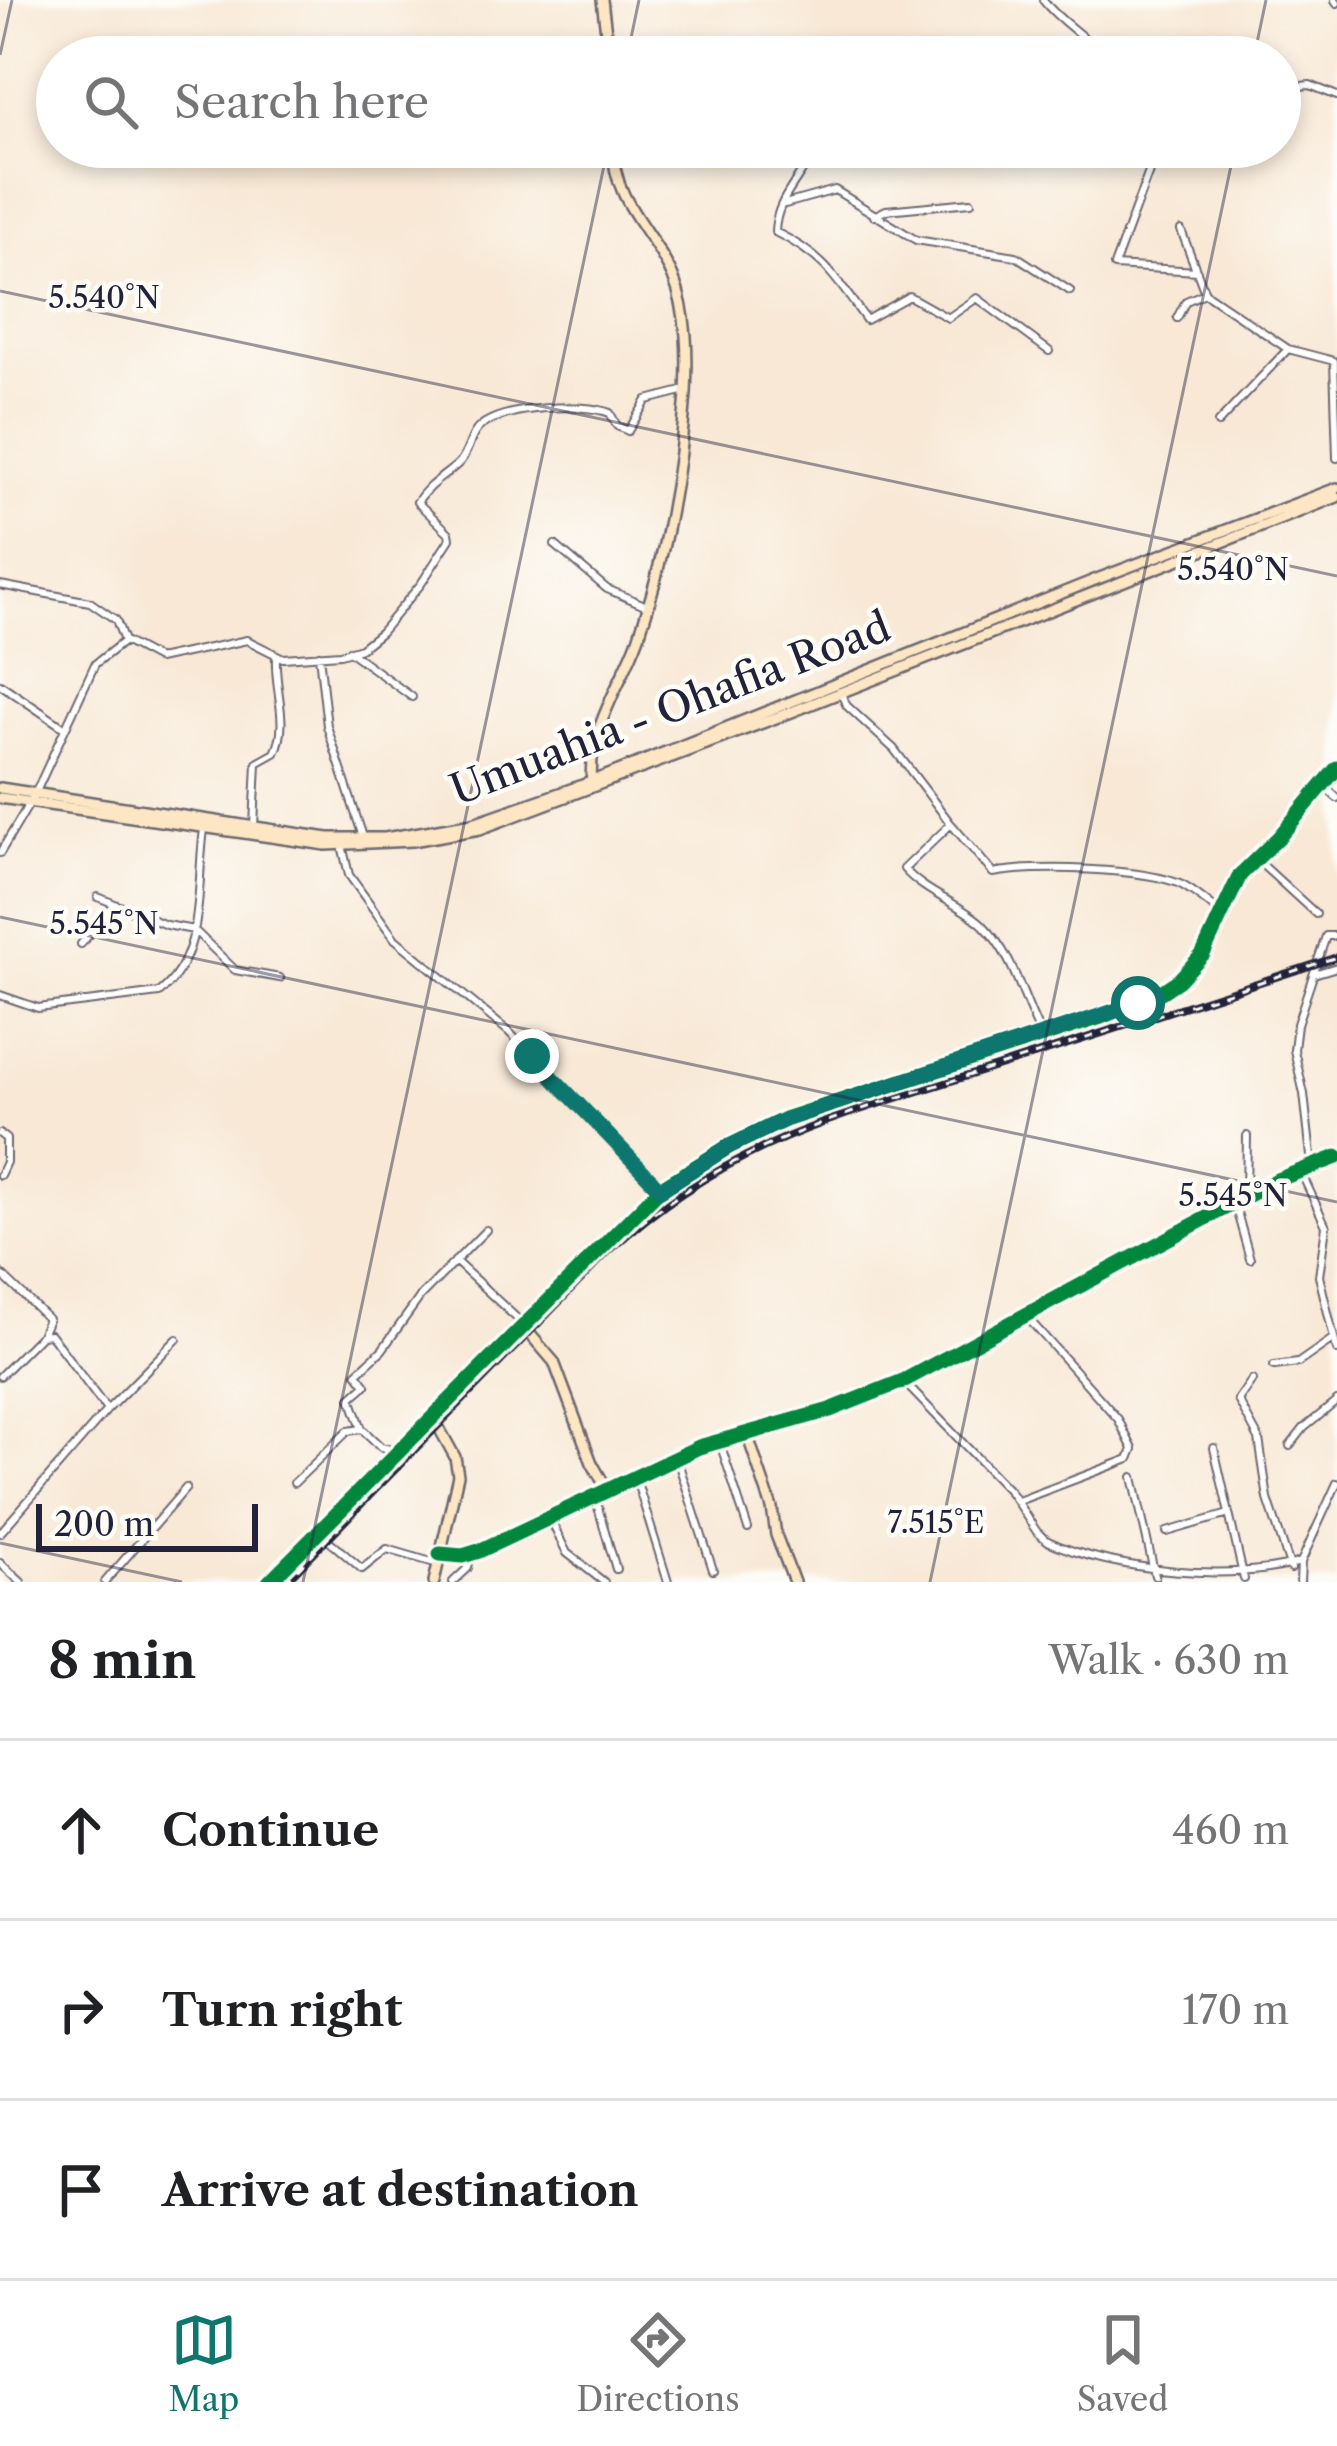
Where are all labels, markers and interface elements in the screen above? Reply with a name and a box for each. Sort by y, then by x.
search box [36,36,1301,168]
icon: search [78,69,144,135]
text: Search here [174,74,429,130]
text: 5.540°N [48,279,160,316]
text: 5.540°N [1177,551,1289,588]
street label: Umuahia - Ohafia Road [443,600,897,816]
text: 5.545°N [50,905,158,942]
route start [1111,976,1165,1030]
route end [505,1029,559,1083]
text: 5.545°N [1179,1177,1287,1214]
scale bar [36,1498,258,1551]
text: 200 m [54,1504,154,1545]
text: 7.515°E [888,1504,984,1541]
text: 8 min [48,1629,196,1691]
text: Walk · 630 m [1048,1636,1289,1684]
icon: ahead [48,1797,114,1863]
text: Continue [162,1802,379,1858]
text: 460 m [1172,1806,1289,1854]
icon: right [48,1977,114,2043]
text: Turn right [162,1982,402,2038]
text: 170 m [1182,1986,1289,2034]
icon: arrive [48,2157,114,2223]
text: Arrive at destination [162,2162,639,2218]
tab: Map [169,2307,239,2420]
tab: Directions [577,2307,740,2420]
tab: Saved [1077,2307,1168,2420]

